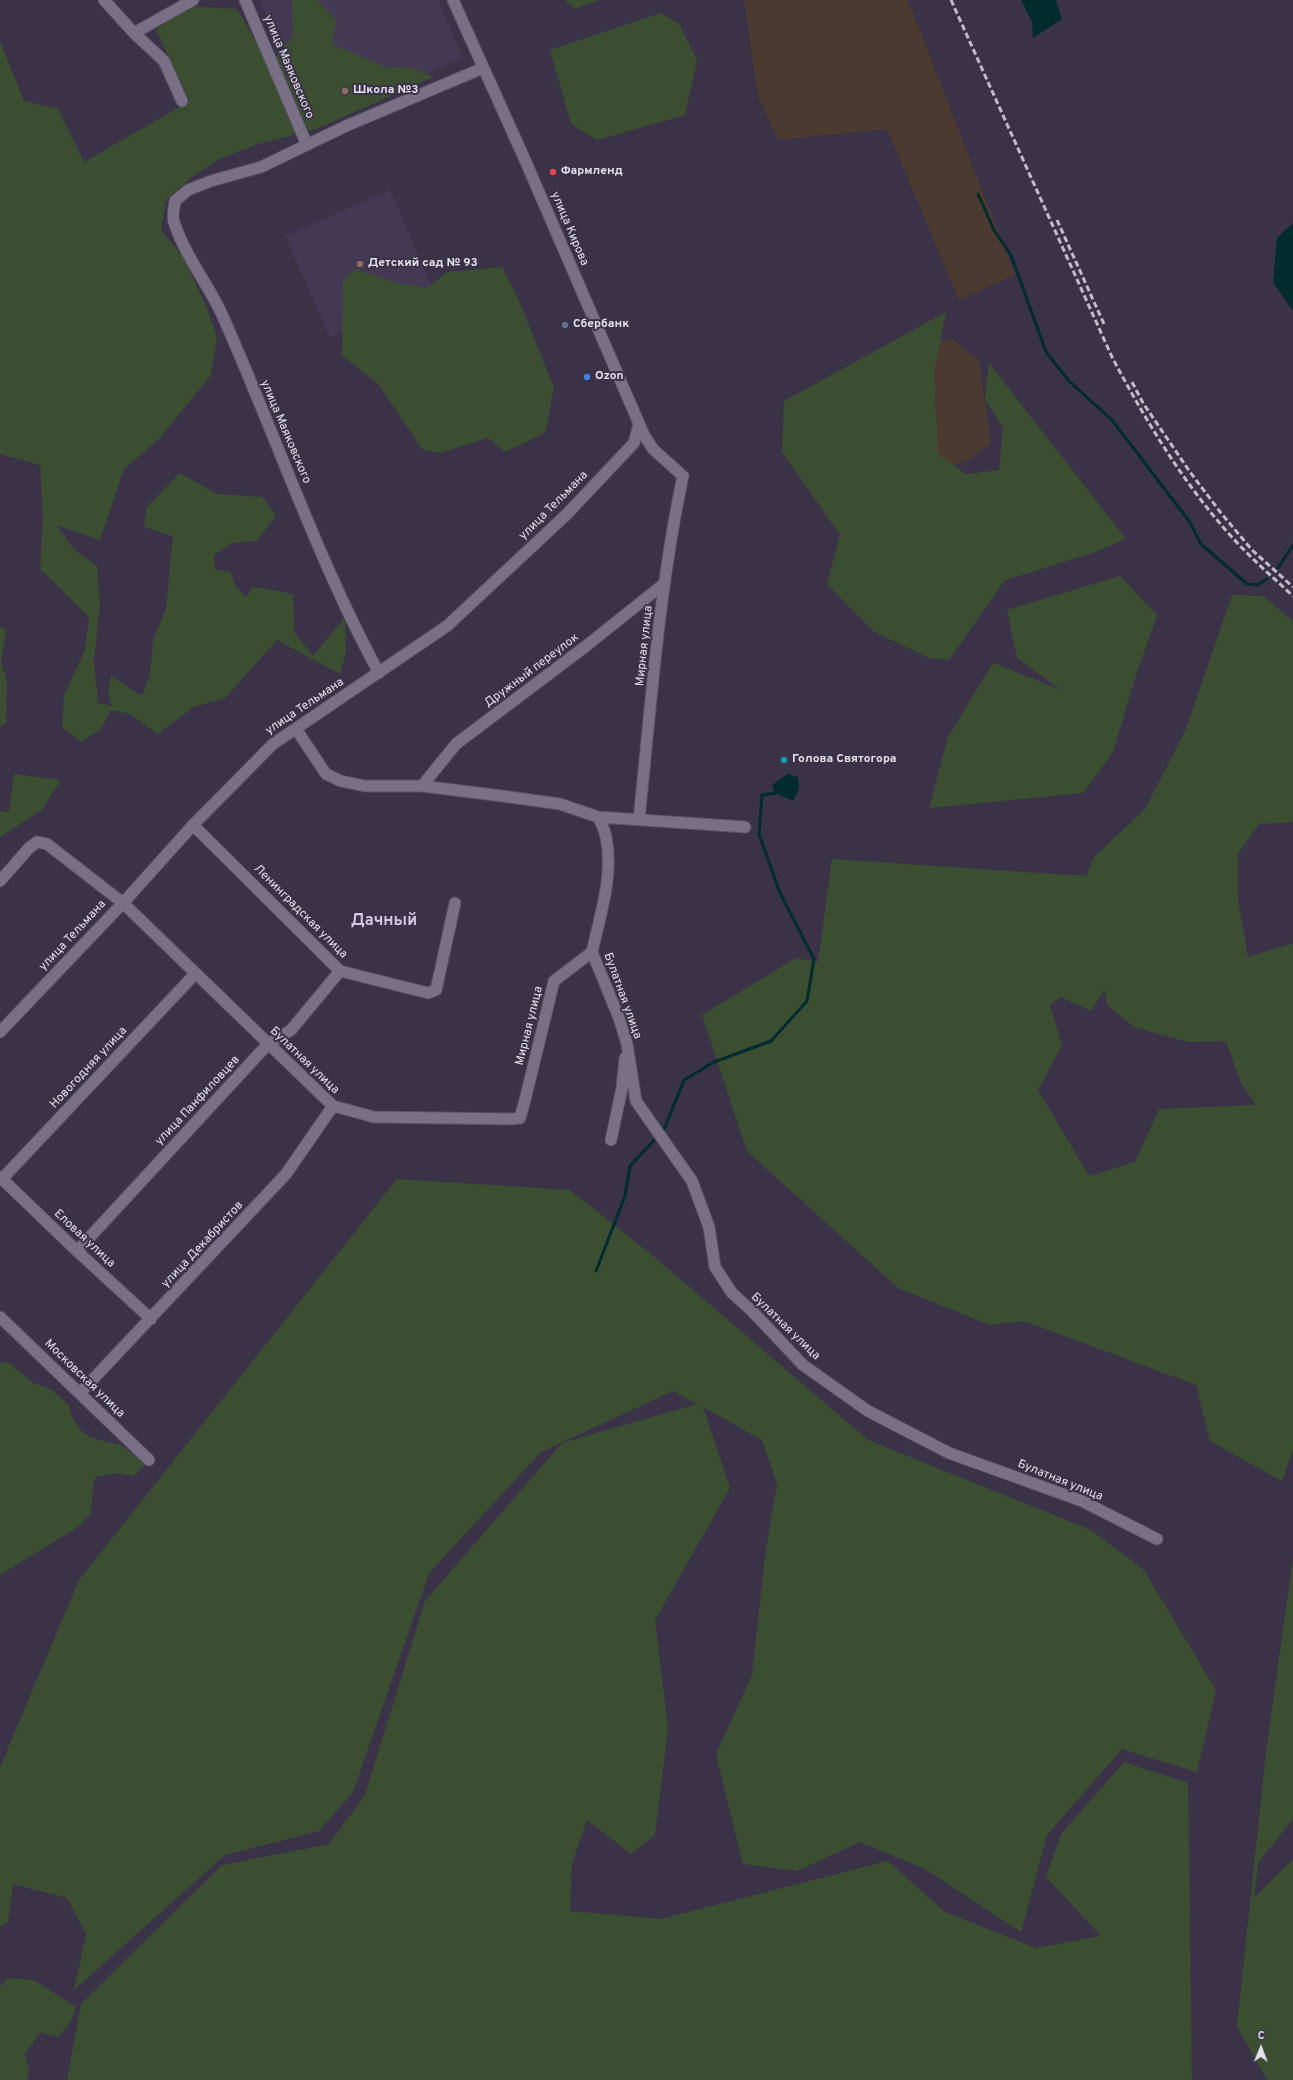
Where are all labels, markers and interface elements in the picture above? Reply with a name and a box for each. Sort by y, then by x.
street label: улица Маяковского [260,13,316,121]
place label: Школа №3 [353,84,418,98]
marker: Школа №3 [340,86,350,96]
place label: Фармленд [561,165,623,179]
marker: Фармленд [548,167,558,177]
street label: улица Кирова [547,190,591,268]
place label: Детский сад № 93 [368,257,478,271]
marker: Детский сад № 93 [355,259,365,269]
place label: Сбербанк [573,318,629,332]
marker: Сбербанк [560,320,570,330]
place label: Ozon [595,370,624,384]
marker: Ozon [582,372,592,382]
street label: улица Маяковского [257,378,313,486]
street label: улица Тельмана [517,469,591,543]
street label: Мирная улица [634,605,656,687]
street label: Дружный переулок [482,631,582,711]
street label: улица Тельмана [263,675,347,739]
place label: Голова Святогора [792,753,897,767]
marker: Голова Святогора [779,755,789,765]
street label: Ленинградская улица [250,862,350,962]
street label: улица Тельмана [37,898,109,974]
district label: Дачный [351,912,417,932]
street label: Булатная улица [600,951,644,1041]
street label: Мирная улица [513,985,547,1067]
street label: Новогодняя улица [47,1024,131,1112]
street label: Булатная улица [266,1024,342,1098]
street label: улица Панфиловцев [153,1053,243,1149]
street label: улица Декабристов [159,1199,247,1291]
street label: Еловая улица [50,1207,118,1271]
street label: Булатная улица [747,1290,823,1364]
street label: Московская улица [41,1337,127,1421]
street label: Булатная улица [1015,1457,1105,1505]
north arrow [1241,2028,1281,2068]
text: С [1258,2029,1265,2043]

